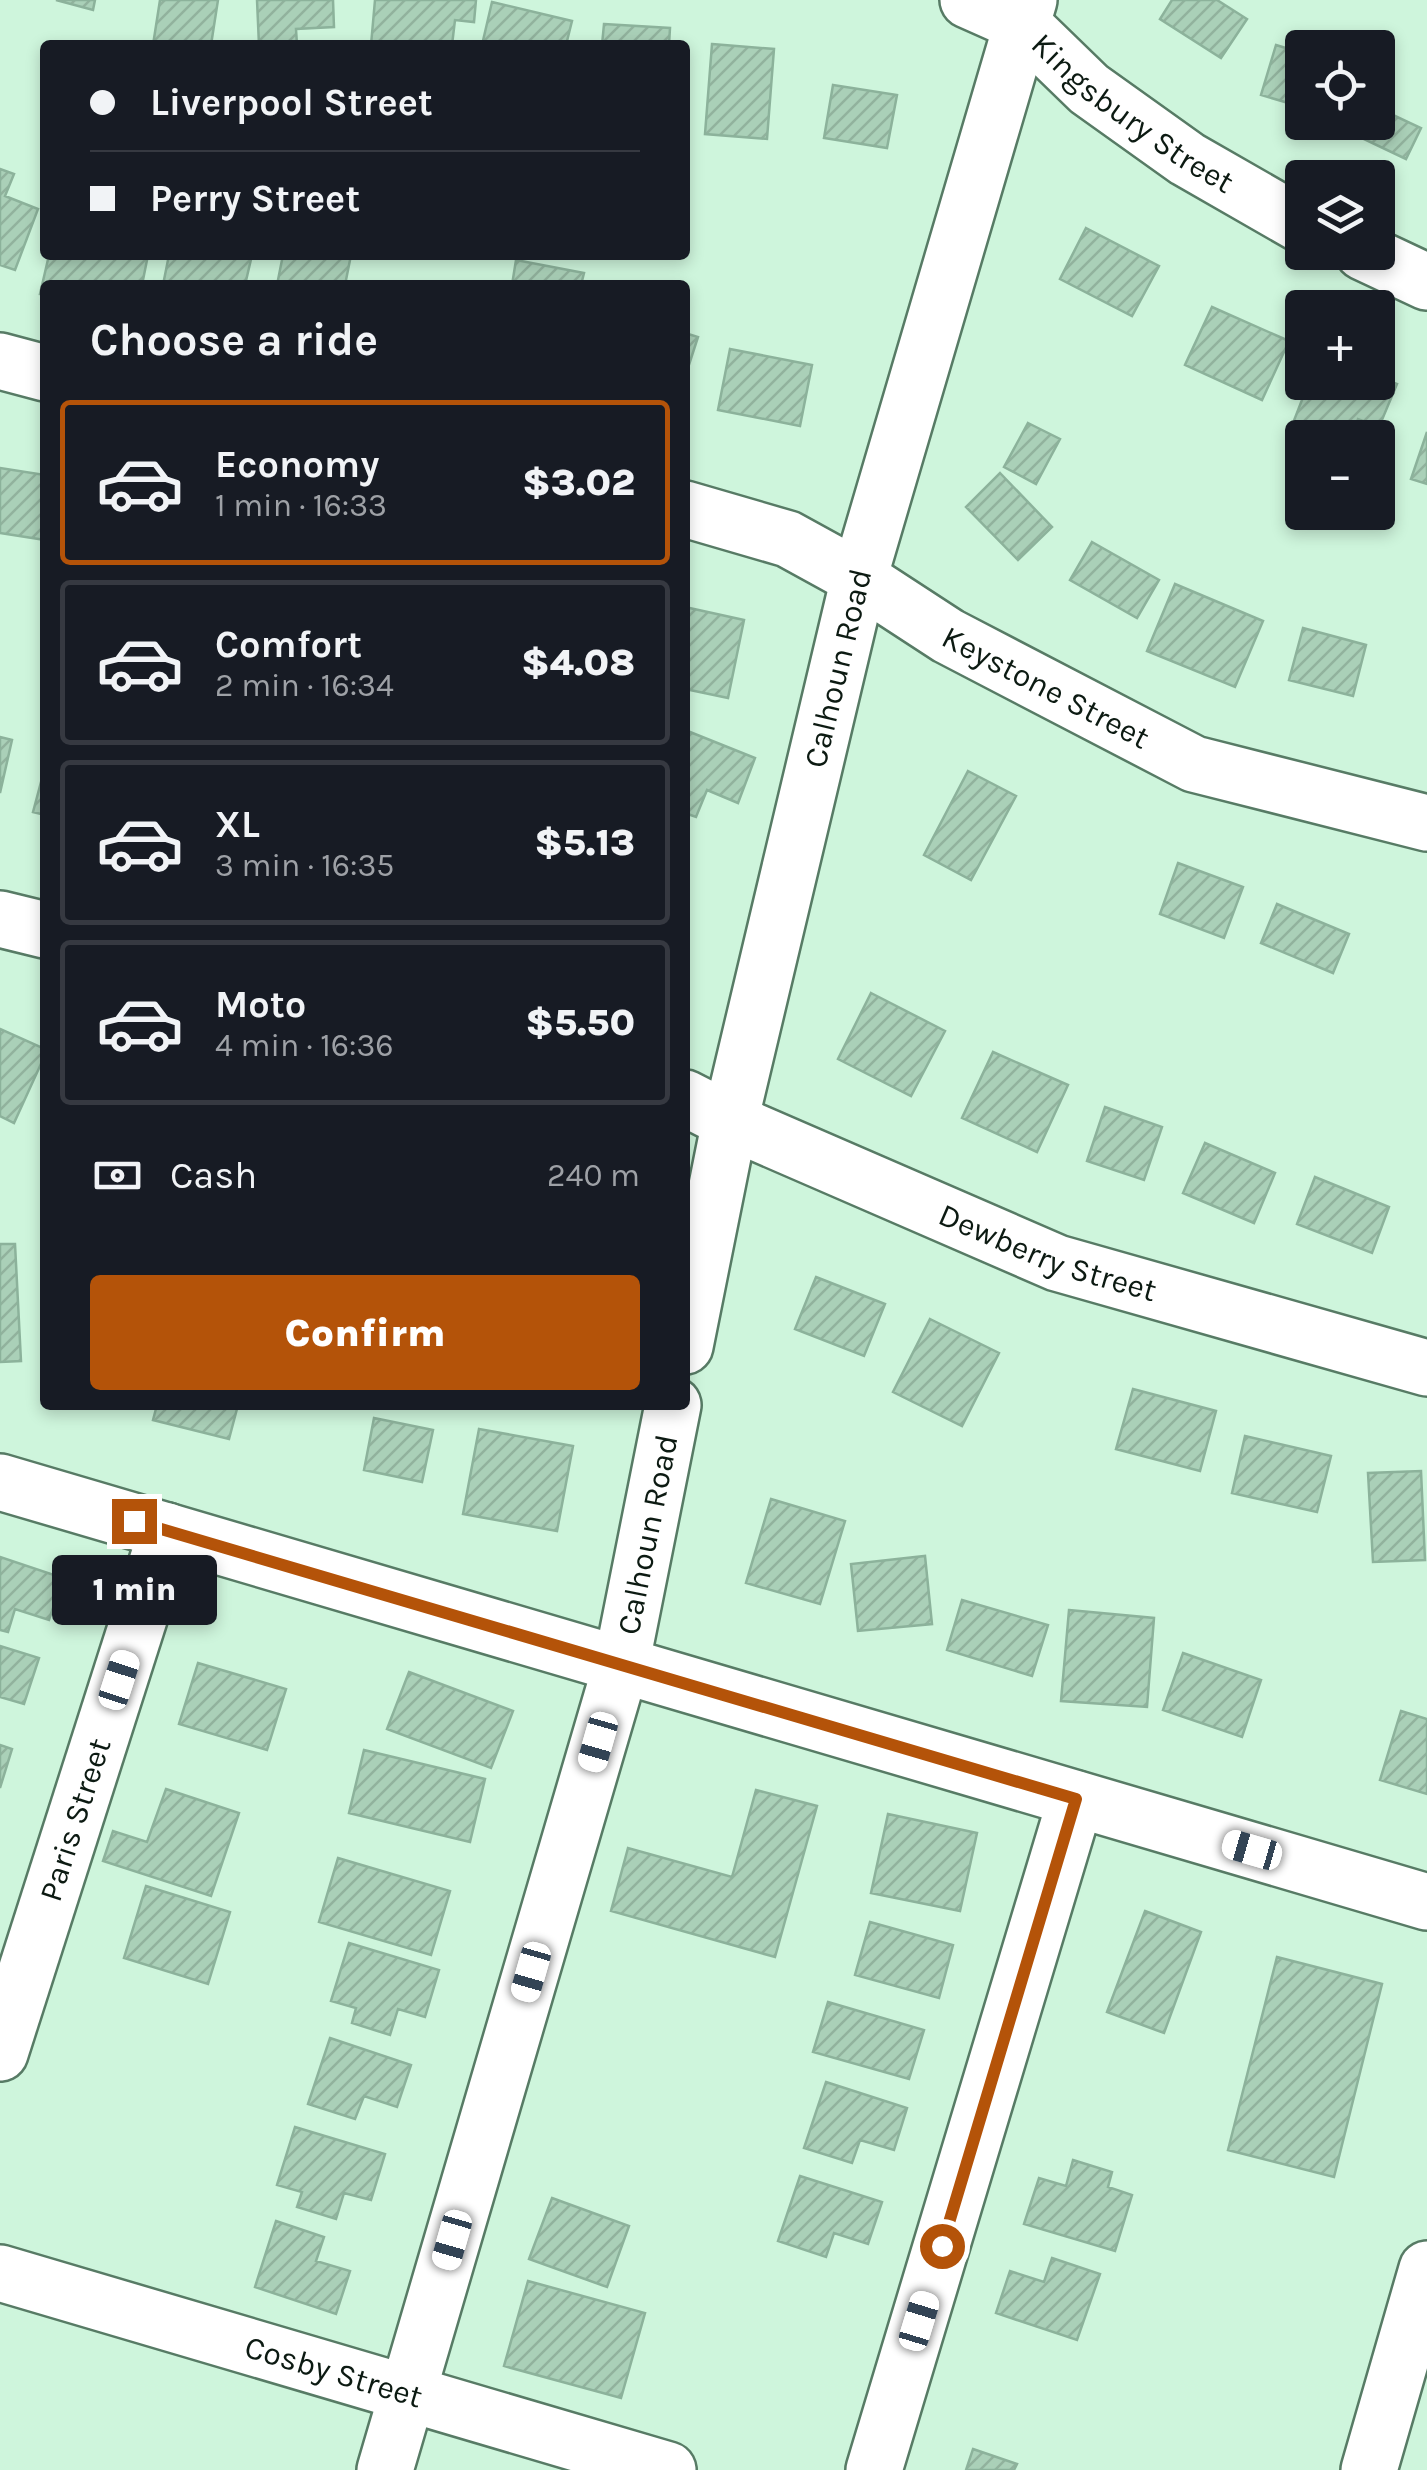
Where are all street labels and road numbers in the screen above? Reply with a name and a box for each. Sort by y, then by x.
street label: Kingsbury Street [1024,25,1240,200]
street label: Calhoun Road [796,565,879,771]
street label: Keystone Street [936,618,1156,756]
street label: Dewberry Street [933,1195,1161,1309]
street label: Calhoun Road [609,1431,685,1638]
street label: Paris Street [31,1734,118,1906]
street label: Cosby Street [241,2328,427,2415]

